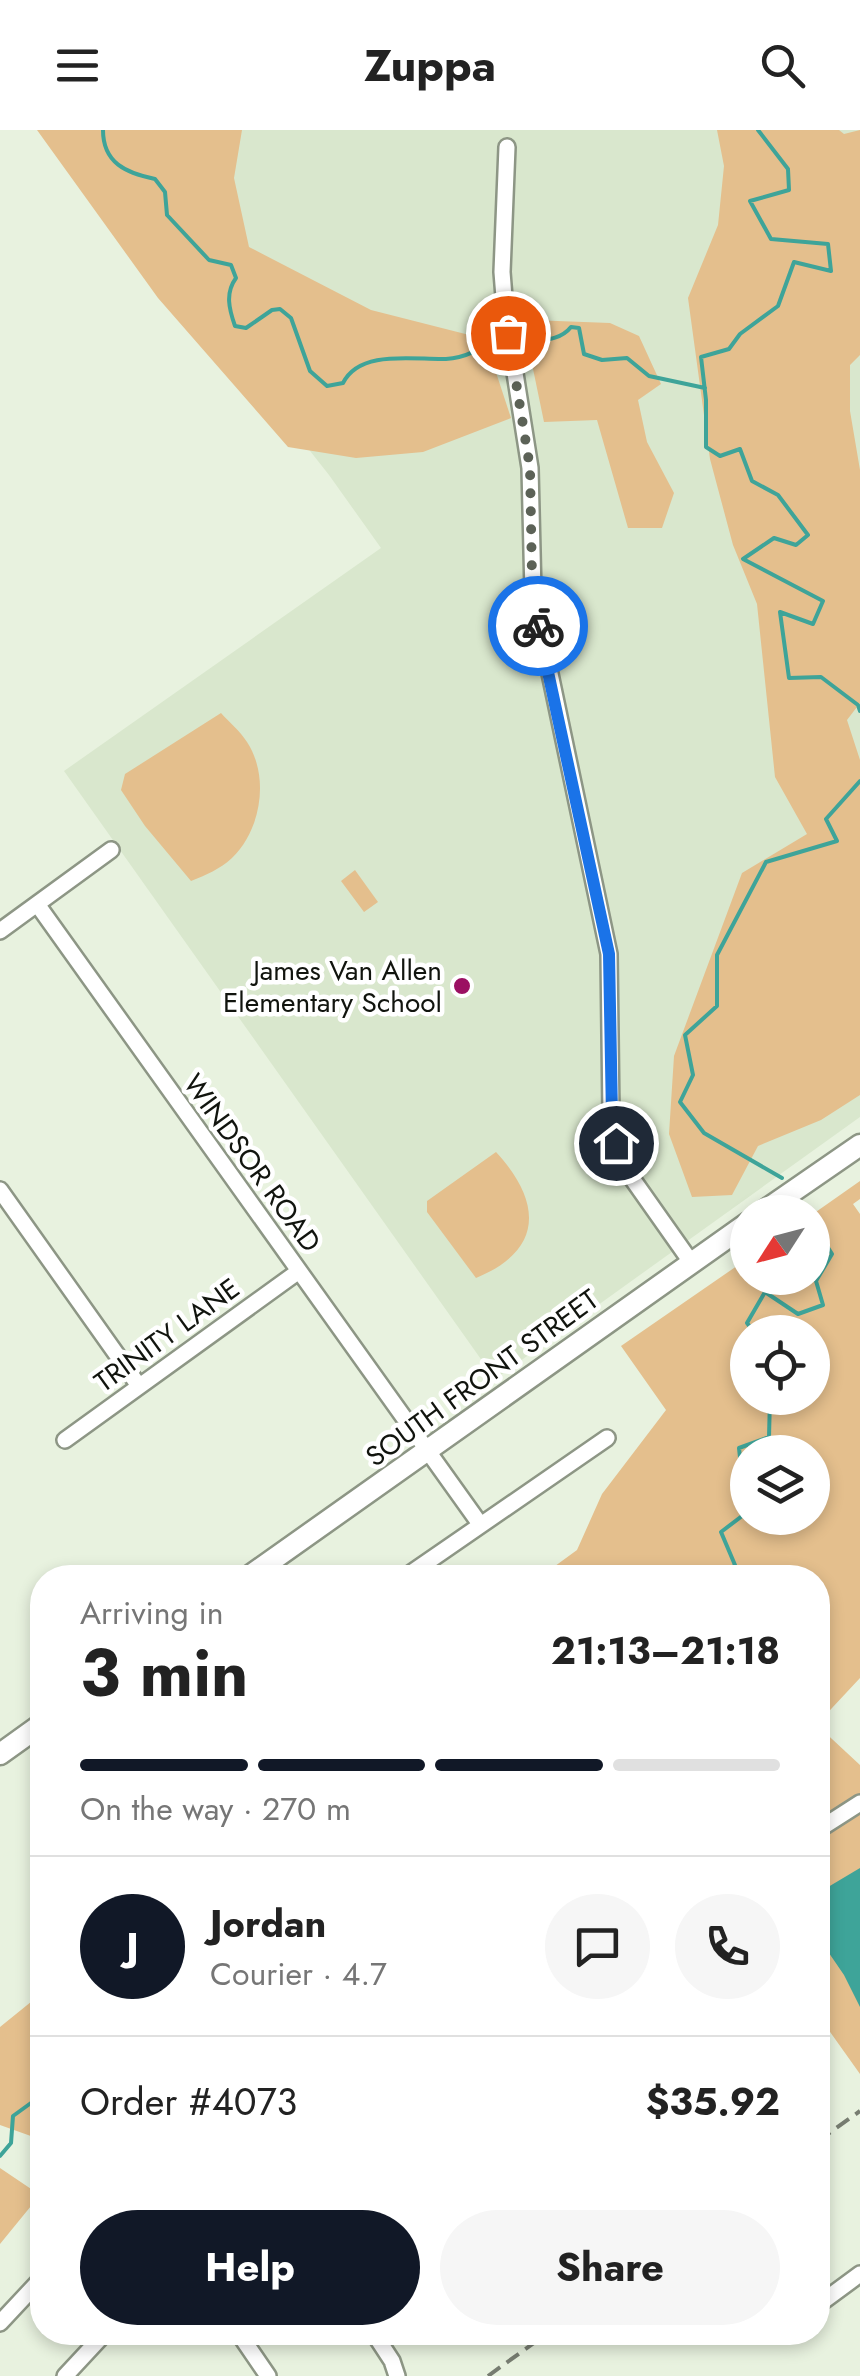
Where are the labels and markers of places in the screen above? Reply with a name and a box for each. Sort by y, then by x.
pin [466,291,551,376]
place label: James Van Allen Elementary School [223,950,442,1023]
marker: James Van Allen Elementary School [451,975,473,997]
pin [574,1101,659,1186]

